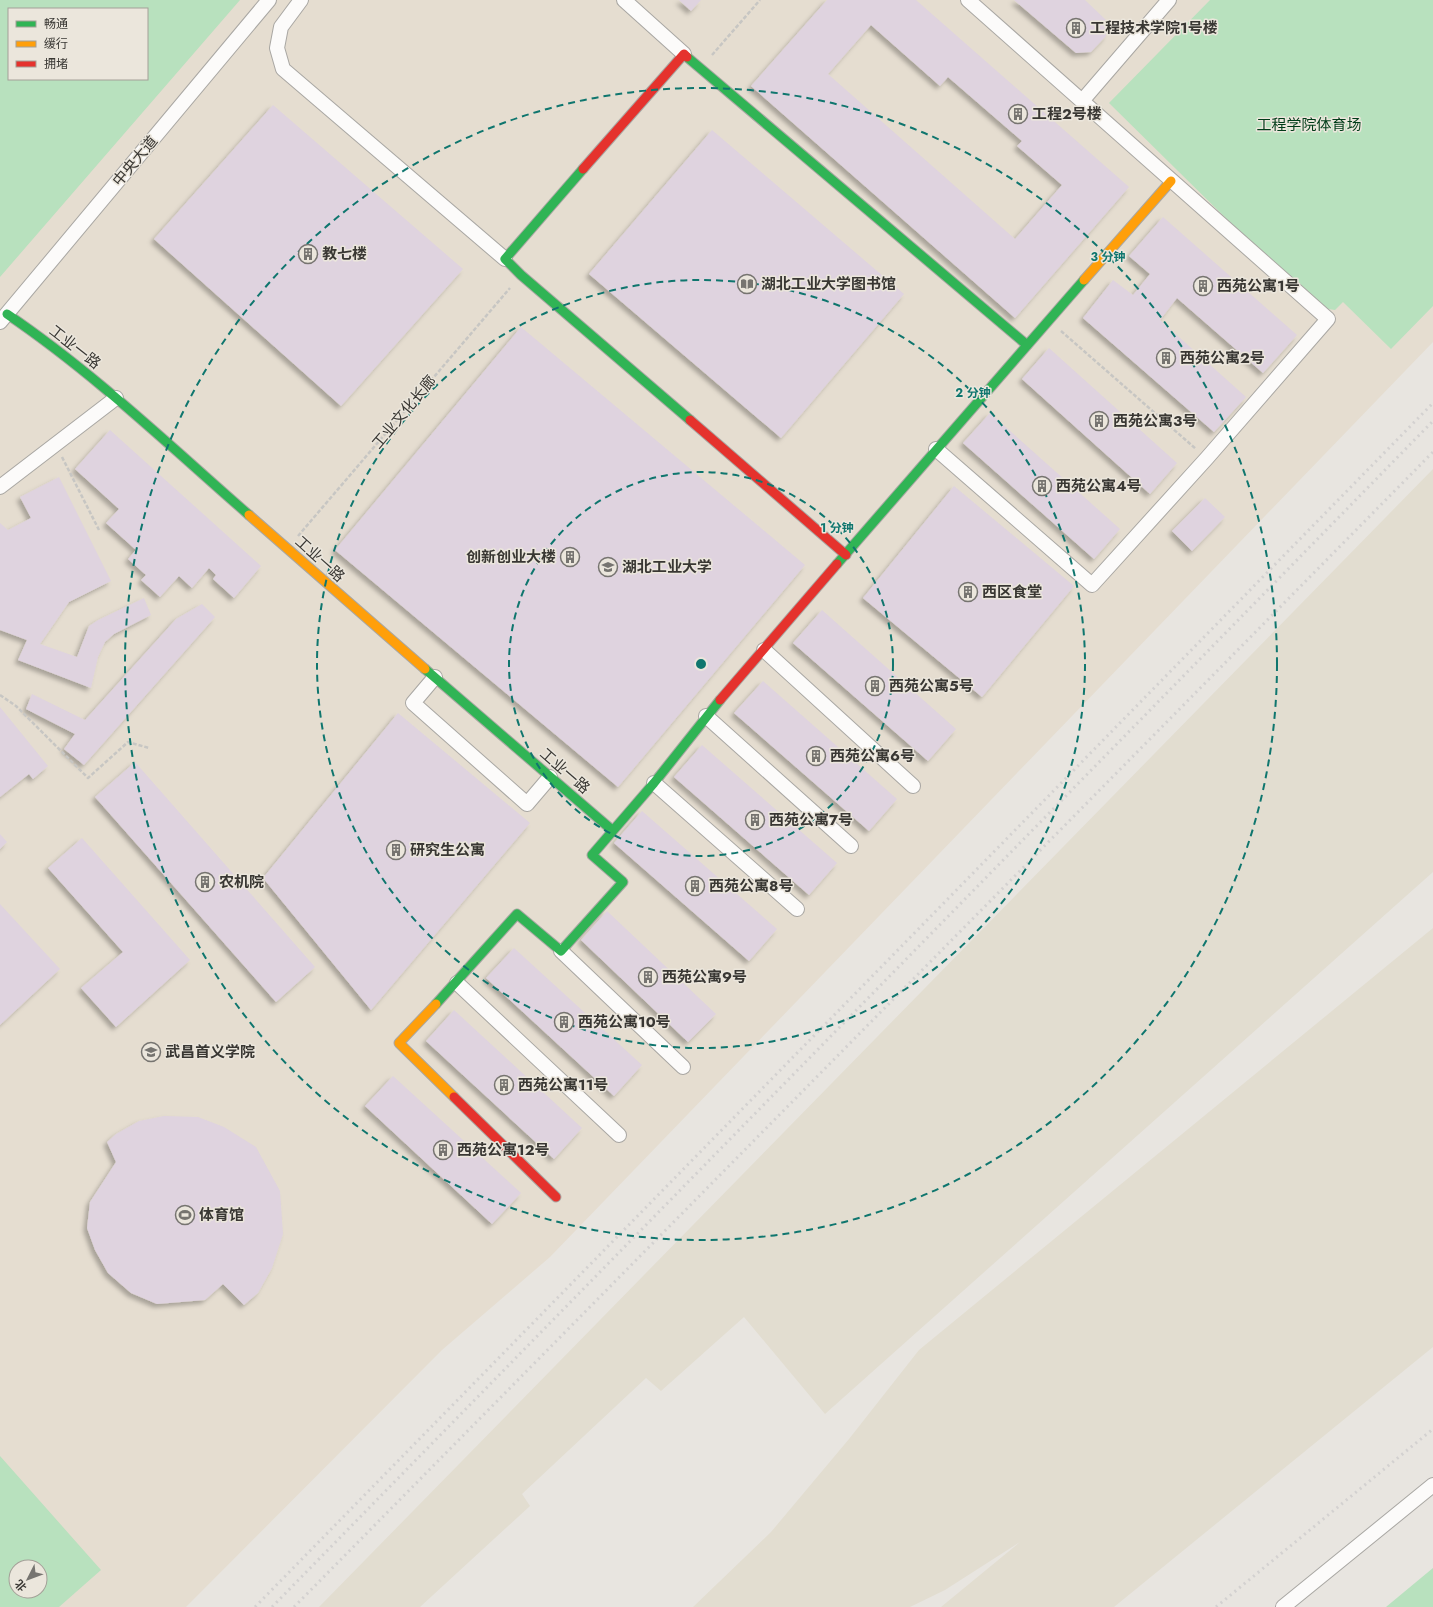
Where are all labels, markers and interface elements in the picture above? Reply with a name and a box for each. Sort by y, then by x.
legend [8,8,148,80]
text: 畅通 [44,15,68,33]
building icon: 工程技术学院1号楼 [1065,17,1087,39]
place label: 工程技术学院1号楼 [1090,17,1218,39]
text: 缓行 [44,35,68,53]
text: 拥堵 [44,55,68,73]
building icon: 工程2号楼 [1007,103,1029,125]
place label: 工程2号楼 [1032,103,1102,125]
park label: 工程学院体育场 [1256,114,1362,136]
street label: 中央大道 [107,131,163,191]
building icon: 教七楼 [297,243,319,265]
place label: 教七楼 [322,243,367,265]
text: 3 分钟 [1090,248,1126,266]
library icon: 湖北工业大学图书馆 [736,273,758,295]
place label: 湖北工业大学图书馆 [761,273,896,295]
building icon: 西苑公寓1号 [1192,275,1214,297]
place label: 西苑公寓1号 [1217,275,1300,297]
street label: 工业一路 [45,320,105,374]
building icon: 西苑公寓2号 [1155,347,1177,369]
place label: 西苑公寓2号 [1180,347,1265,369]
street label: 工业文化长廊 [367,370,441,454]
text: 2 分钟 [955,384,991,402]
building icon: 西苑公寓3号 [1088,410,1110,432]
place label: 西苑公寓3号 [1113,410,1197,432]
building icon: 西苑公寓4号 [1031,475,1053,497]
place label: 西苑公寓4号 [1056,475,1141,497]
text: 1 分钟 [820,519,854,537]
street label: 工业一路 [290,531,350,587]
place label: 创新创业大楼 [466,546,556,568]
building icon: 创新创业大楼 [559,546,581,568]
school or university icon: 湖北工业大学 [597,556,619,578]
place label: 湖北工业大学 [622,556,712,578]
building icon: 西区食堂 [957,581,979,603]
place label: 西区食堂 [982,581,1042,603]
centre of rings [694,657,708,671]
building icon: 西苑公寓5号 [864,675,886,697]
place label: 西苑公寓5号 [889,675,974,697]
street label: 工业一路 [535,743,595,799]
building icon: 西苑公寓6号 [805,745,827,767]
place label: 西苑公寓6号 [830,745,915,767]
building icon: 西苑公寓7号 [744,809,766,831]
place label: 西苑公寓7号 [769,809,853,831]
building icon: 研究生公寓 [385,839,407,861]
place label: 研究生公寓 [410,839,485,861]
building icon: 农机院 [194,871,216,893]
place label: 农机院 [219,871,264,893]
building icon: 西苑公寓8号 [684,875,706,897]
place label: 西苑公寓8号 [709,875,793,897]
building icon: 西苑公寓9号 [637,966,659,988]
place label: 西苑公寓9号 [662,966,747,988]
building icon: 西苑公寓10号 [553,1011,575,1033]
place label: 西苑公寓10号 [578,1011,671,1033]
school or university icon: 武昌首义学院 [140,1041,162,1063]
place label: 武昌首义学院 [165,1041,255,1063]
building icon: 西苑公寓11号 [493,1074,515,1096]
place label: 西苑公寓11号 [518,1074,608,1096]
building icon: 西苑公寓12号 [432,1139,454,1161]
place label: 西苑公寓12号 [457,1139,549,1161]
sports icon: 体育馆 [174,1204,196,1226]
place label: 体育馆 [199,1204,244,1226]
north arrow [8,1559,48,1599]
text: 北 [11,1576,30,1595]

